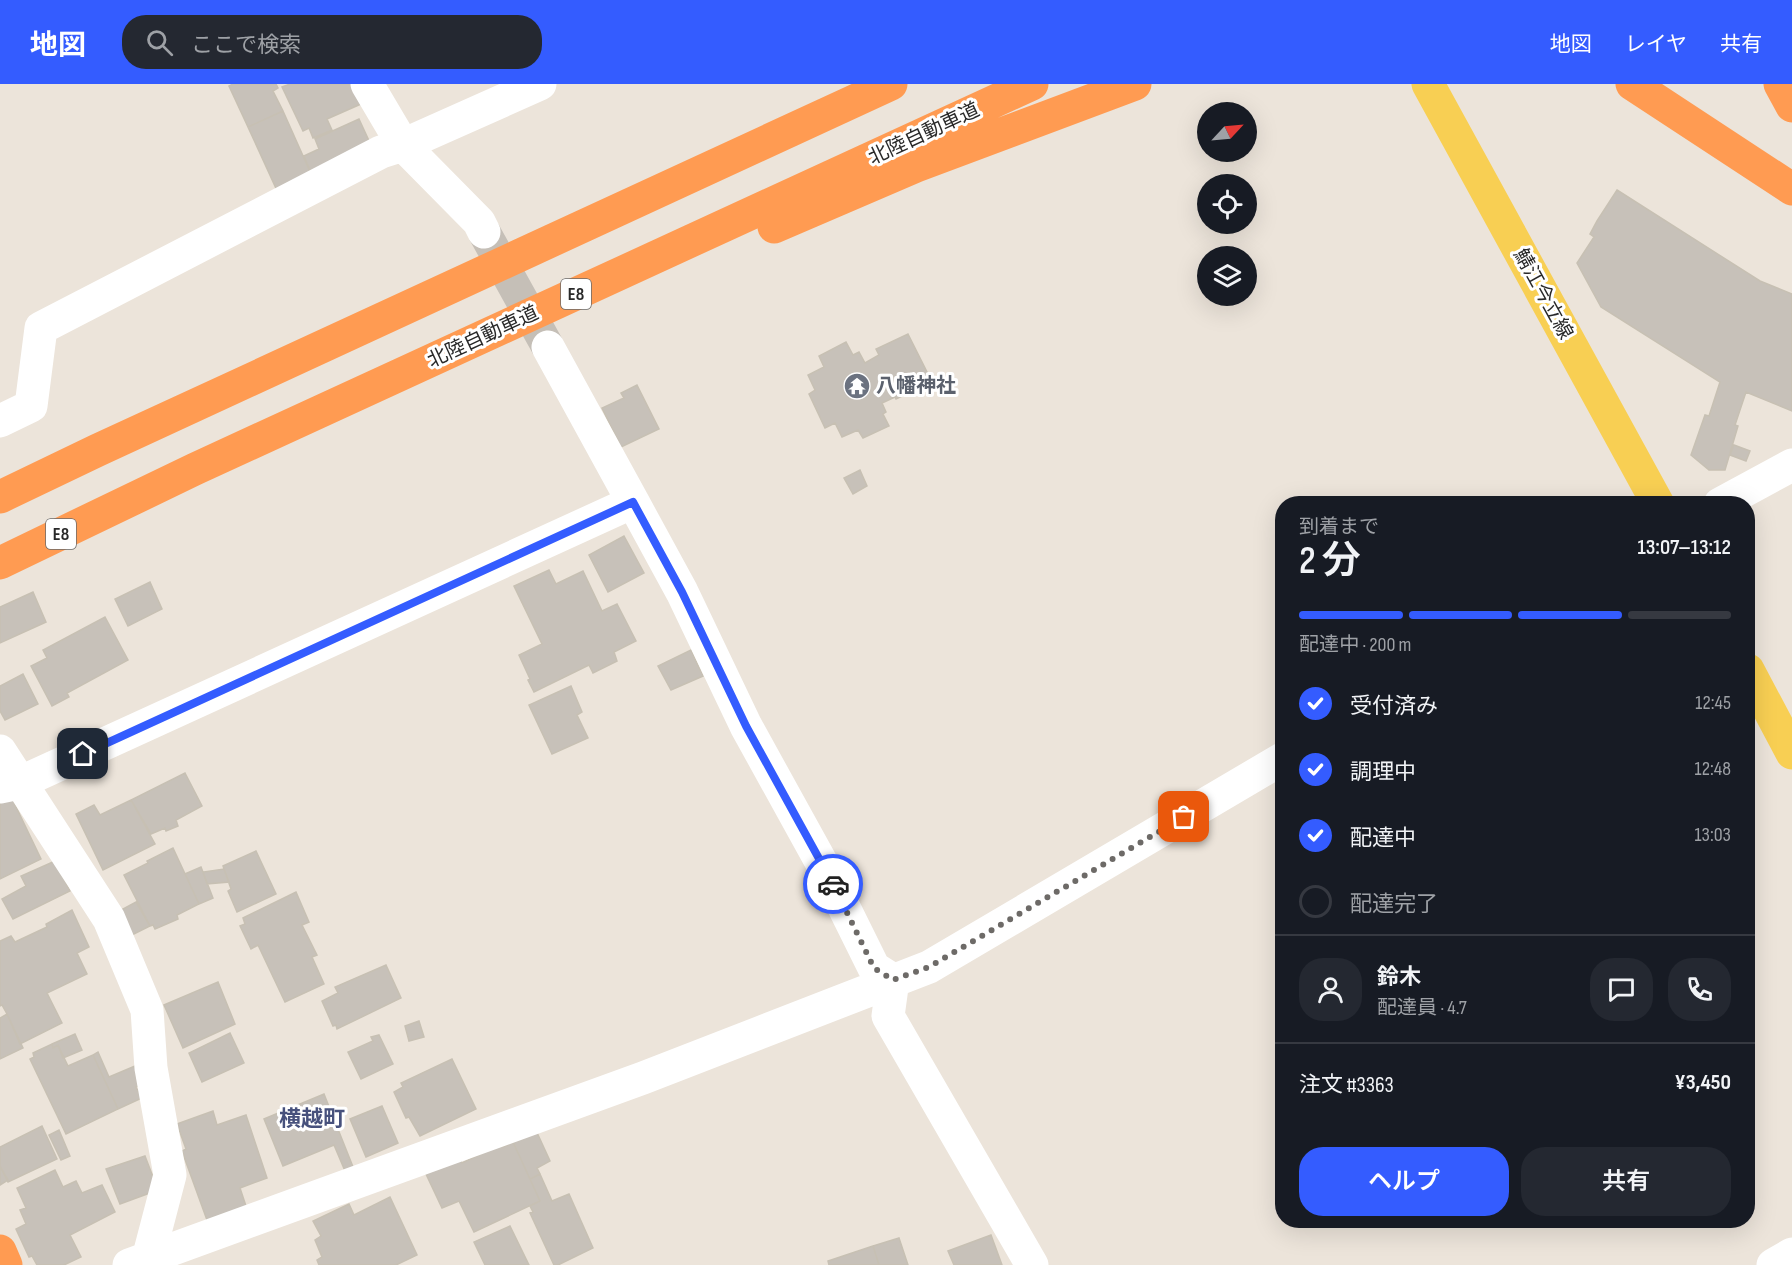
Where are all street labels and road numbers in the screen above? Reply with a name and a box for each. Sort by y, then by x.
street label: 北陸自動車道 [865,98,983,170]
street label: 鯖江今立線 [1508,244,1578,344]
road number: E8 [561,279,591,309]
street label: 北陸自動車道 [424,301,542,373]
road number: E8 [46,519,76,549]

